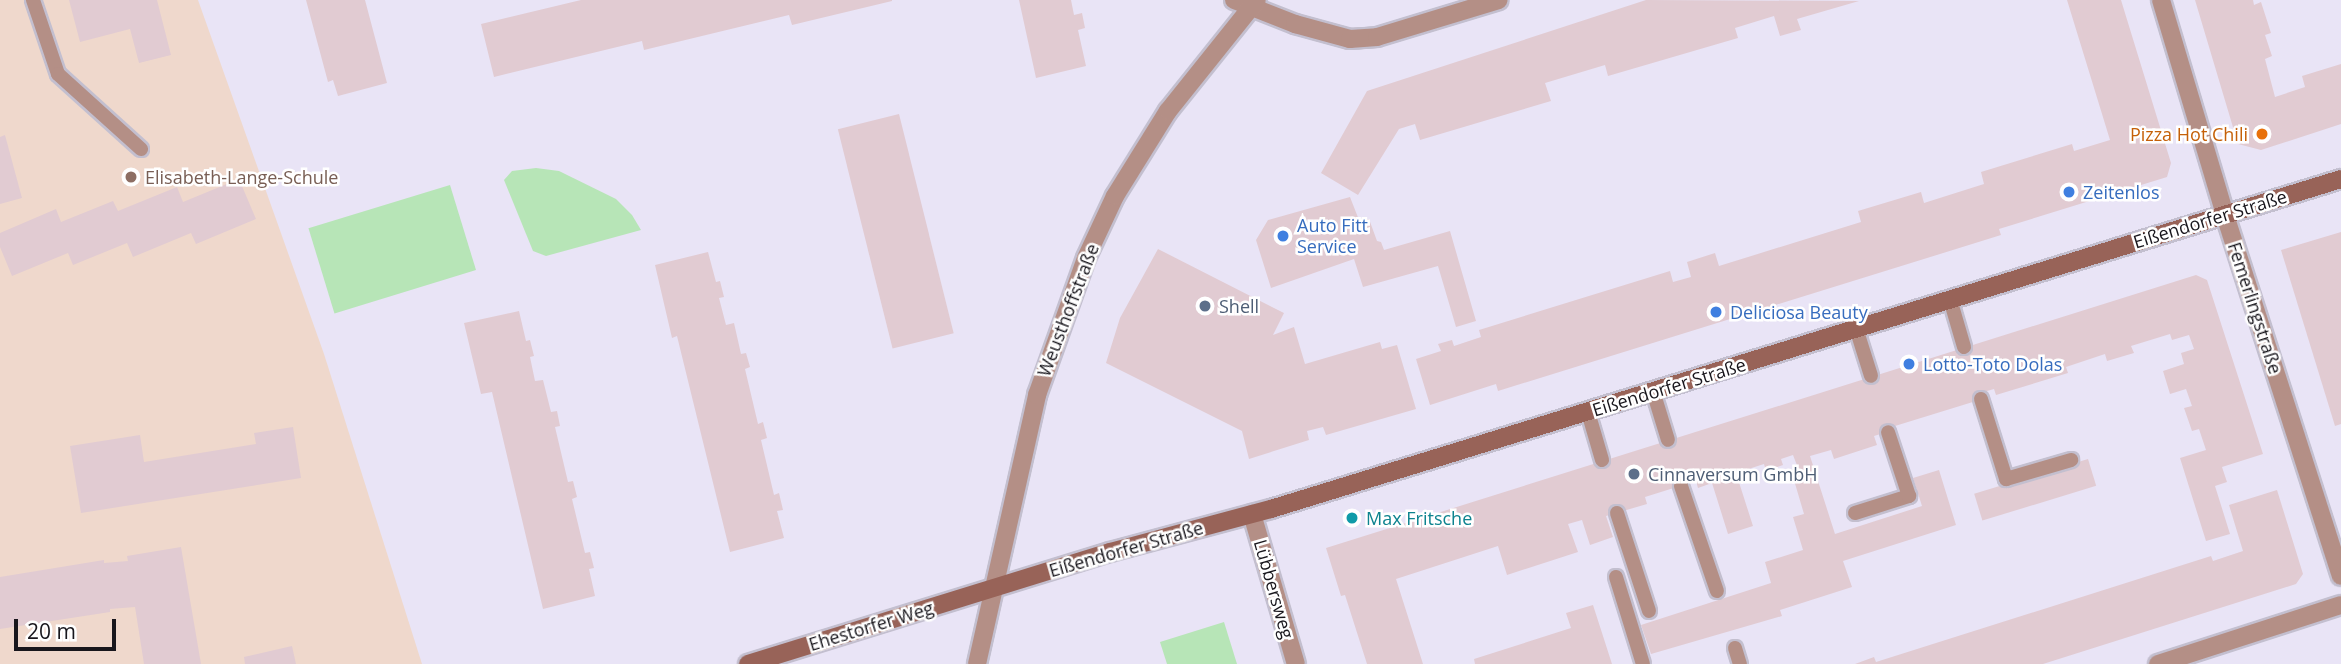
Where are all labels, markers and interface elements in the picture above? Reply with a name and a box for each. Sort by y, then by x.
place label: Pizza Hot Chili [2130,123,2248,145]
marker: Pizza Hot Chili [2254,126,2270,142]
place label: Elisabeth-Lange-Schule [145,166,338,188]
marker: Elisabeth-Lange-Schule [123,169,139,185]
place label: Zeitenlos [2083,181,2159,203]
marker: Zeitenlos [2061,184,2077,200]
street label: Eißendorfer Straße [2131,185,2289,253]
place label: Auto Fitt Service [1297,215,1368,258]
marker: Auto Fitt Service [1275,228,1291,244]
street label: Femerlingstraße [2224,239,2286,377]
street label: Weusthoffstraße [1033,241,1103,379]
place label: Shell [1219,295,1259,317]
marker: Shell [1197,298,1213,314]
place label: Deliciosa Beauty [1730,301,1868,323]
marker: Deliciosa Beauty [1708,304,1724,320]
street label: Eißendorfer Straße [1590,353,1748,421]
place label: Lotto-Toto Dolas [1923,353,2062,375]
marker: Lotto-Toto Dolas [1901,356,1917,372]
place label: Cinnaversum GmbH [1648,463,1817,485]
marker: Cinnaversum GmbH [1626,466,1642,482]
place label: Max Fritsche [1366,507,1472,529]
marker: Max Fritsche [1344,510,1360,526]
street label: Eißendorfer Straße [1046,517,1206,581]
street label: Lübbersweg [1250,537,1298,641]
street label: Ehestorfer Weg [806,597,936,655]
scale bar [18,604,119,648]
text: 20 m [27,617,76,645]

